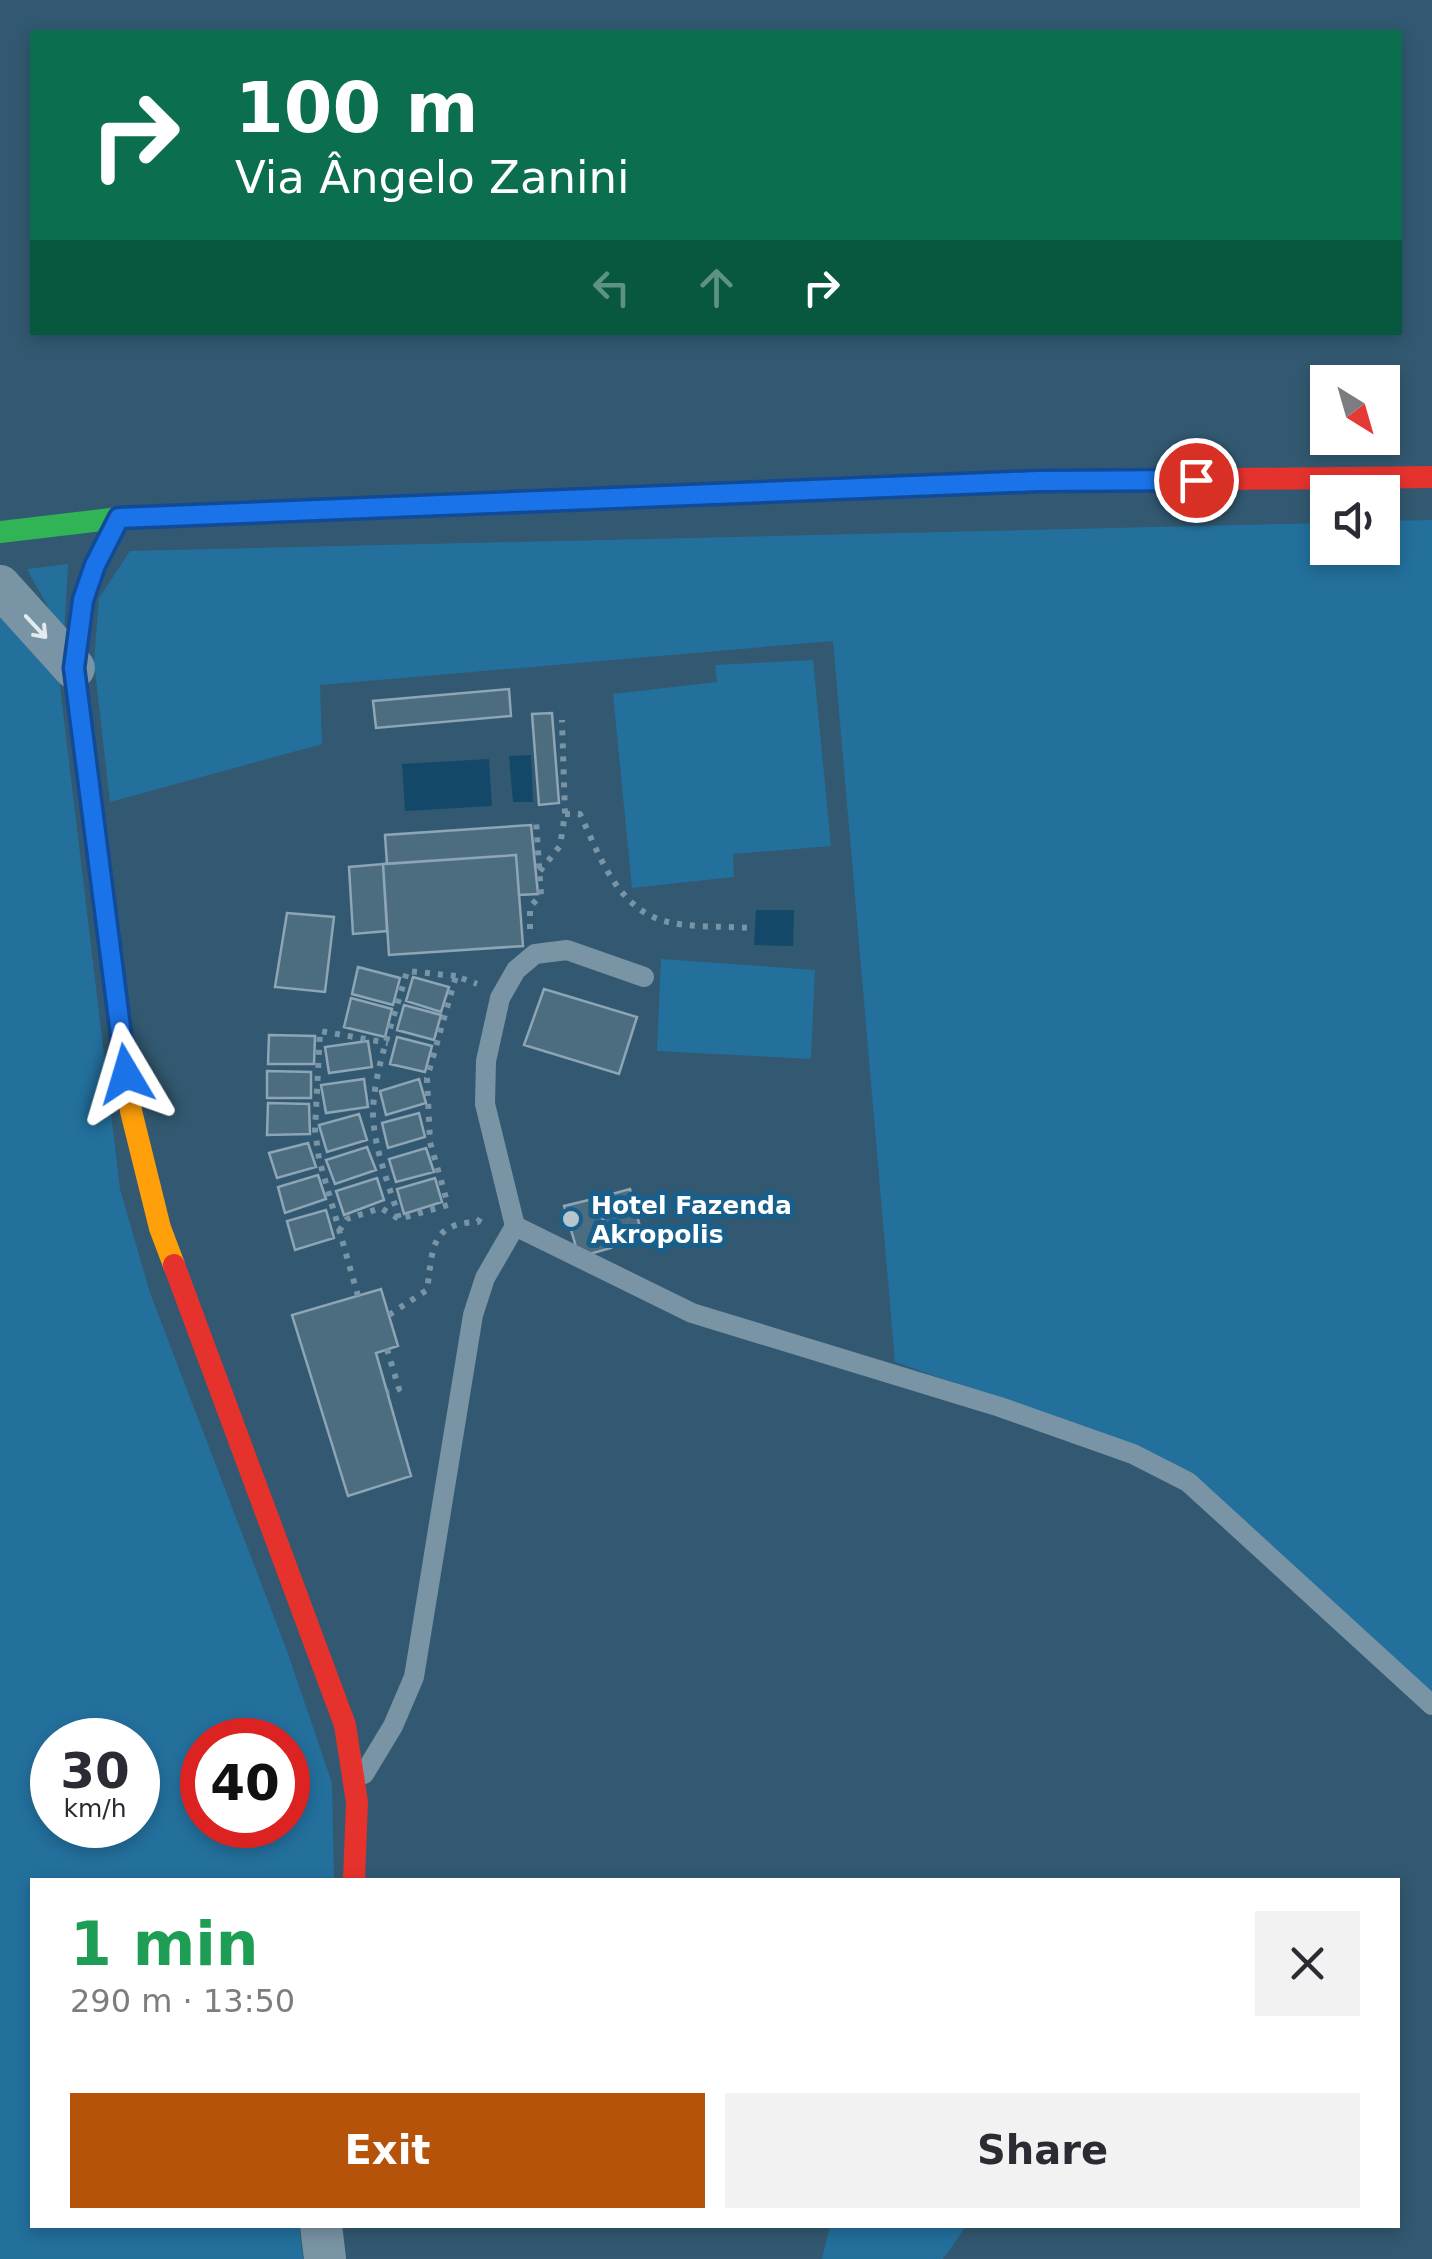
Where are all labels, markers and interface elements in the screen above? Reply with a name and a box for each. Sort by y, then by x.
text: 100 m [235,67,478,149]
icon: right [70,70,200,200]
text: Via Ângelo Zanini [235,151,630,204]
icon: left [584,260,639,315]
icon: ahead [689,260,744,315]
icon: right [794,260,849,315]
north arrow [1310,365,1400,455]
map controls [1310,365,1400,565]
pin [1154,438,1239,523]
icon: arrive [1169,453,1224,508]
button: sound [1310,475,1400,565]
one-way arrow [24,614,47,639]
position arrow [74,1022,178,1126]
place label: Hotel Fazenda Akropolis [591,1191,792,1249]
marker: Hotel Fazenda Akropolis [560,1208,582,1230]
speed limit sign: 40 [180,1718,310,1848]
text: 30 [60,1742,130,1800]
text: km/h [63,1794,127,1823]
text: 1 min [70,1909,258,1979]
button: close [1255,1911,1360,2016]
text: 290 m · 13:50 [70,1982,295,2020]
button: Exit [70,2093,705,2208]
button: Share [725,2093,1360,2208]

